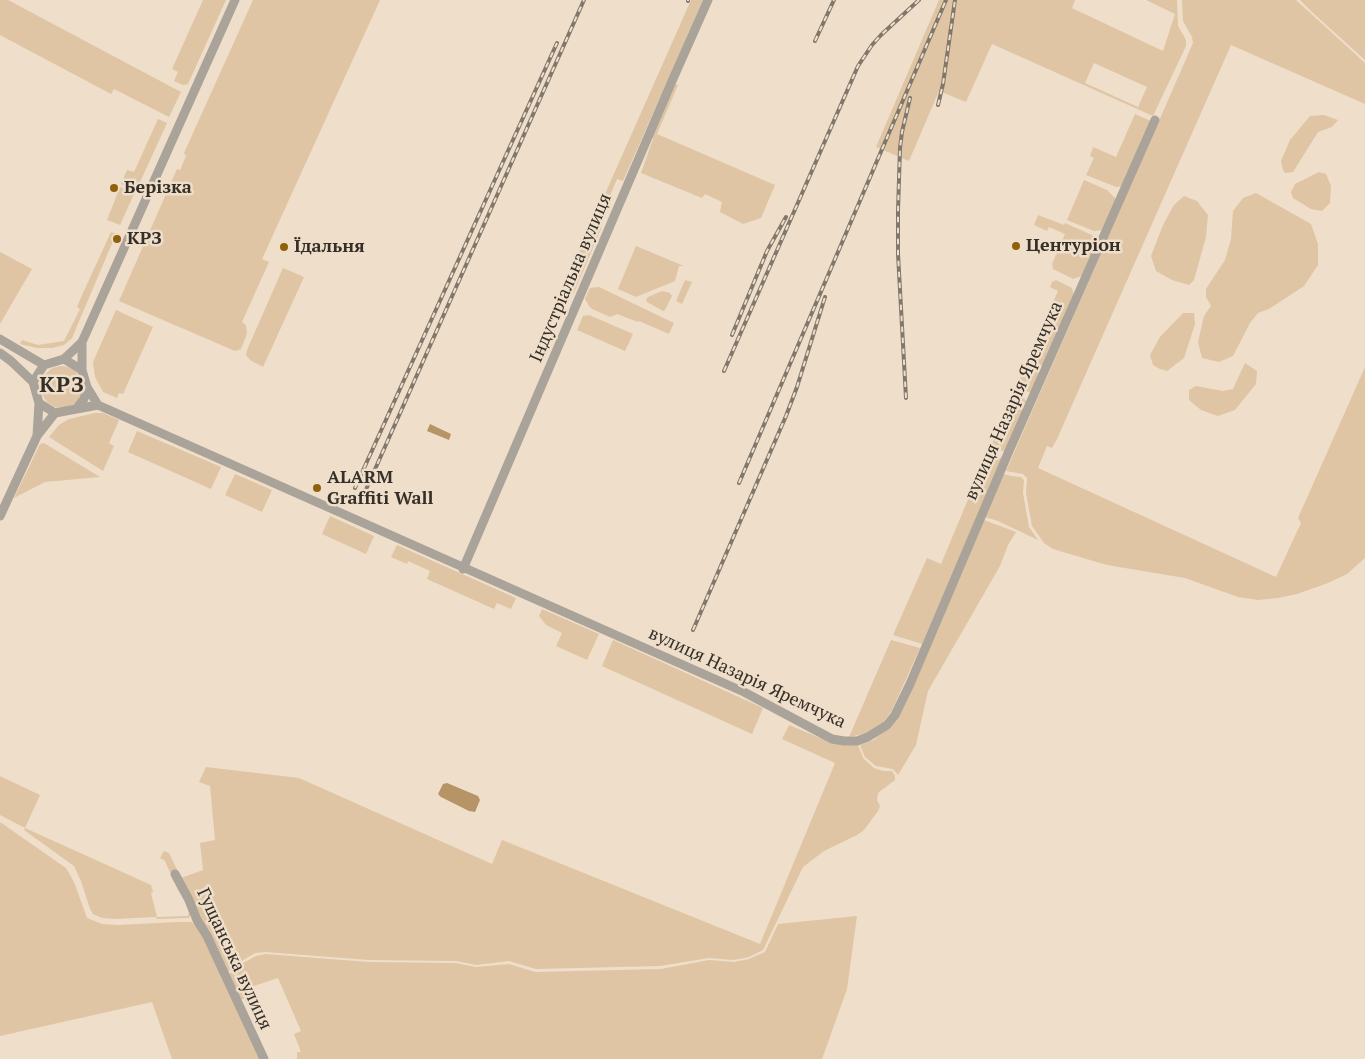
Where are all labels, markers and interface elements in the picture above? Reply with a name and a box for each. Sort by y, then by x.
place label: Берізка [124,177,192,199]
marker: Берізка [108,182,120,194]
street label: Індустріальна вулиця [526,190,616,366]
place label: КРЗ [127,228,162,250]
marker: КРЗ [111,233,123,245]
place label: Центуріон [1026,235,1121,257]
place label: Їдальня [294,236,365,258]
marker: Центуріон [1010,240,1022,252]
marker: Їдальня [278,241,290,253]
street label: вулиця Назарія Яремчука [960,298,1068,504]
district label: КРЗ [39,373,85,399]
place label: ALARM Graffiti Wall [327,467,433,509]
marker: ALARM Graffiti Wall [311,482,323,494]
street label: вулиця Назарія Яремчука [645,623,849,733]
street label: Гущанська вулиця [192,885,276,1033]

